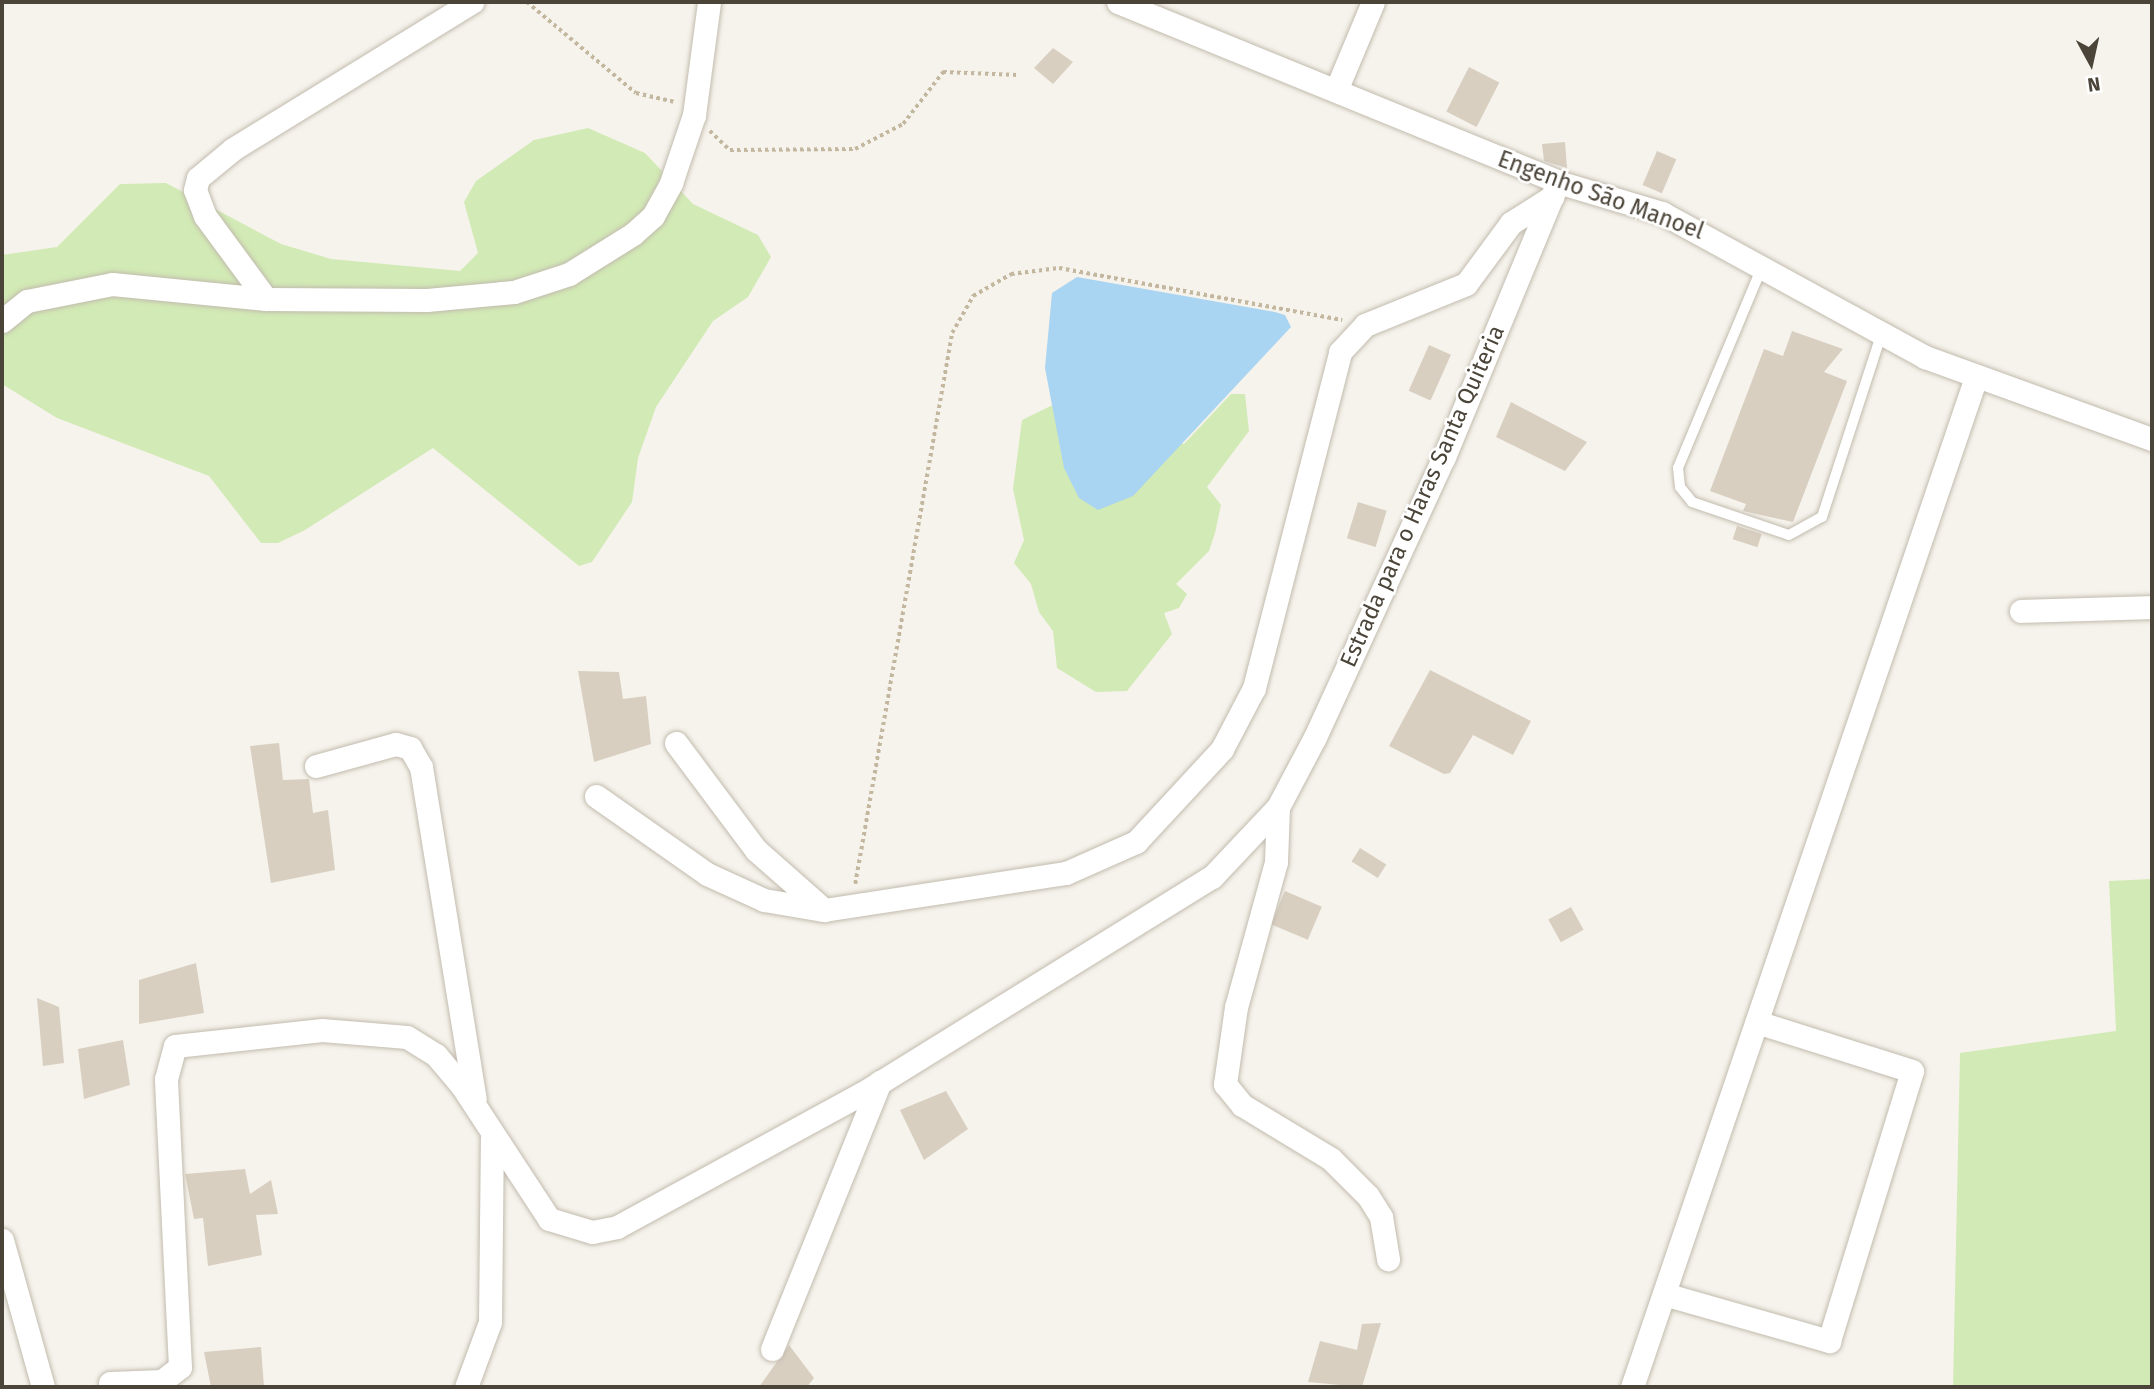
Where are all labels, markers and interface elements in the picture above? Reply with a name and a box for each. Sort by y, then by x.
north arrow [2056,28,2126,98]
text: N [2086,72,2102,97]
street label: Engenho São Manoel [1494,145,1708,245]
street label: Estrada para o Haras Santa Quiteria [1334,321,1510,671]

